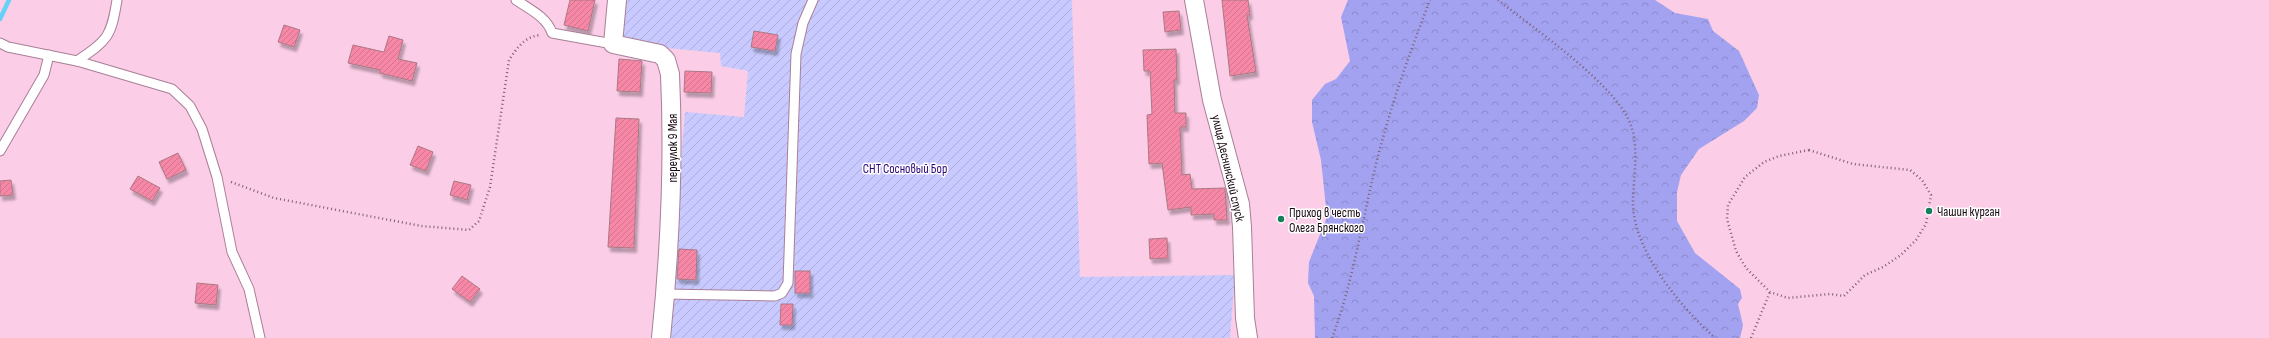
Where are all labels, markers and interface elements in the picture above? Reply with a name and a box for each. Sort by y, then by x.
street label: улица Деснинский спуск [1208,113,1248,223]
street label: переулок 9 Мая [665,114,681,182]
park label: СНТ Сосновый Бор [863,161,947,177]
place label: Чашин курган [1937,204,2000,220]
place label: Приход в честь Олега Брянского [1289,205,1364,236]
marker: Чашин курган [1924,206,1934,216]
marker: Приход в честь Олега Брянского [1276,214,1286,224]

